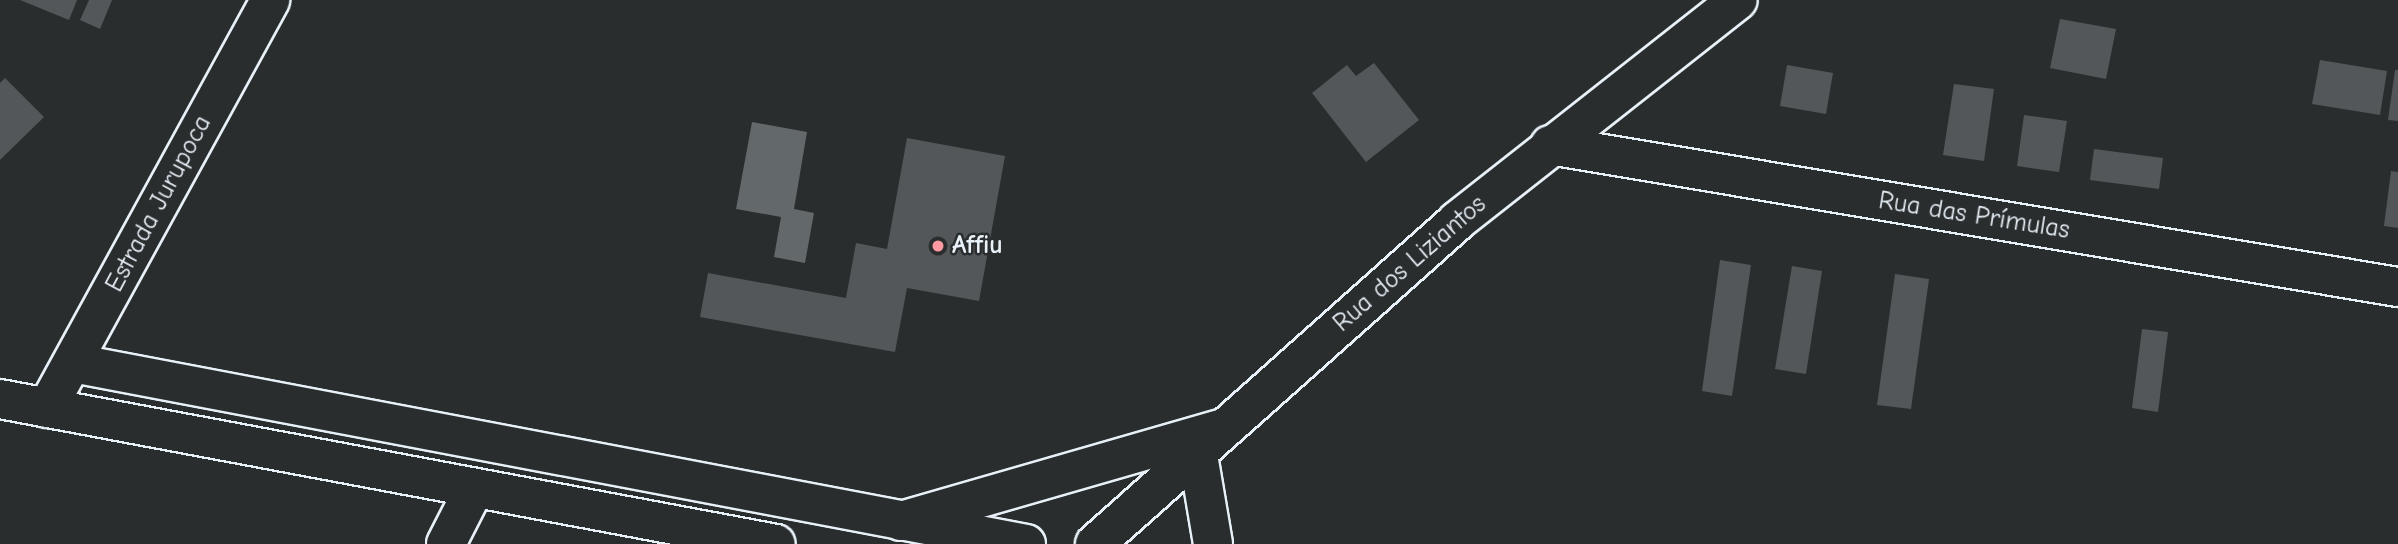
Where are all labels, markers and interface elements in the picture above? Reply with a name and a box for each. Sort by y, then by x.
street label: Estrada Jurupoca [99,110,219,298]
street label: Rua das Prímulas [1876,185,2072,247]
street label: Rua dos Liziantos [1327,189,1493,339]
place label: Affiu [952,230,1003,262]
marker: Affiu [930,238,946,254]

